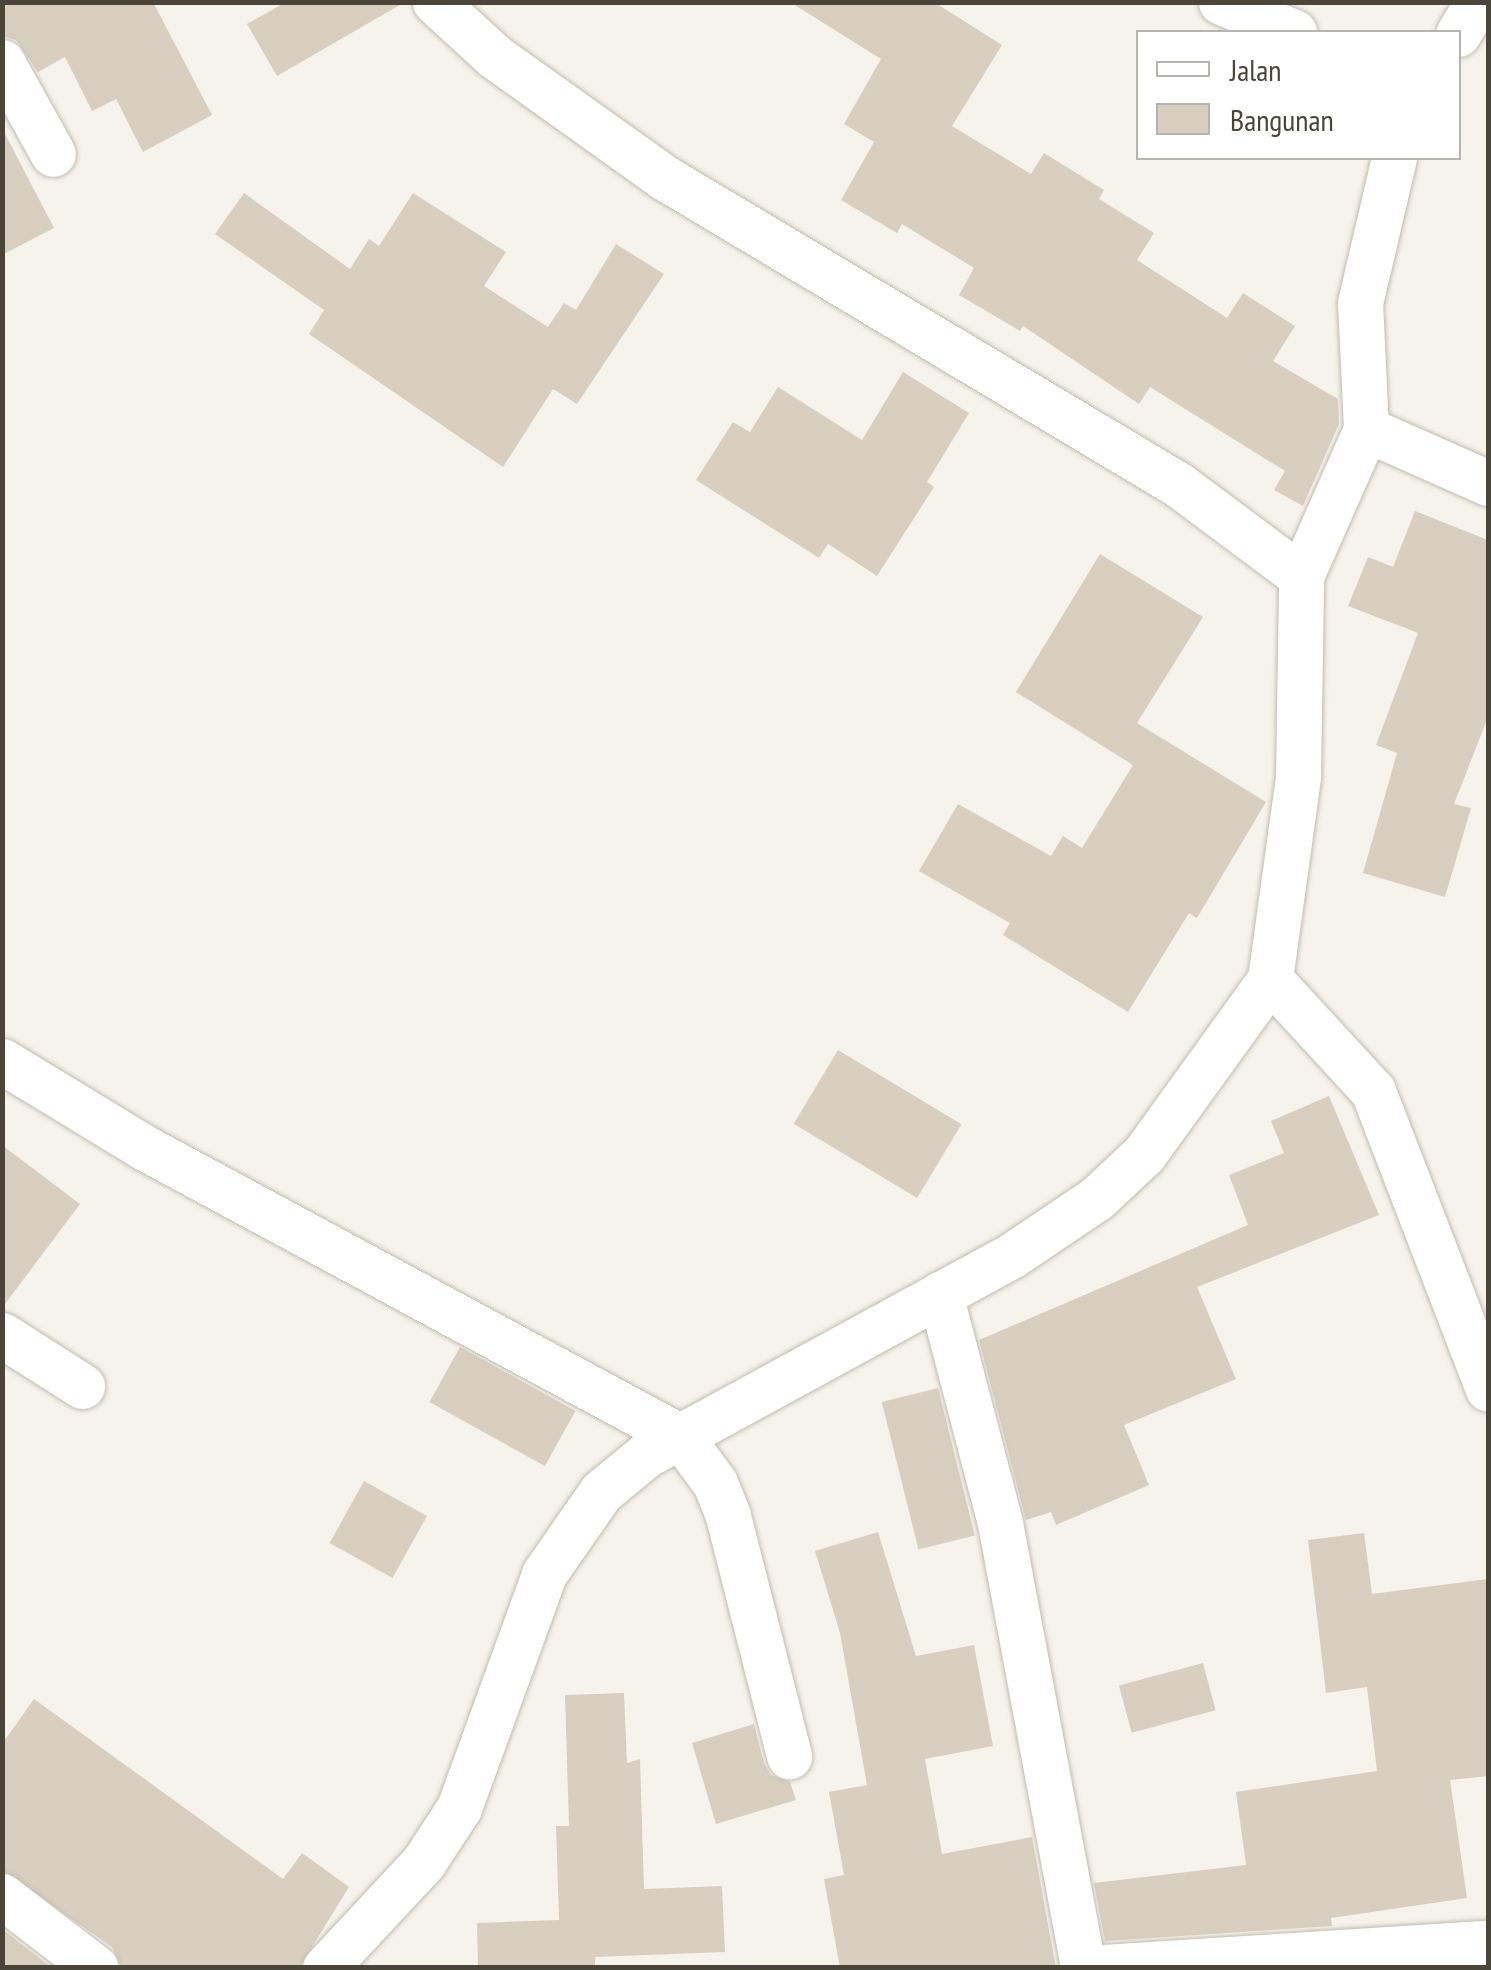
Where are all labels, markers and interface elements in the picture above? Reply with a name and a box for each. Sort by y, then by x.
legend [1136,30,1461,160]
text: Jalan [1230,50,1281,89]
text: Bangunan [1230,100,1334,139]

